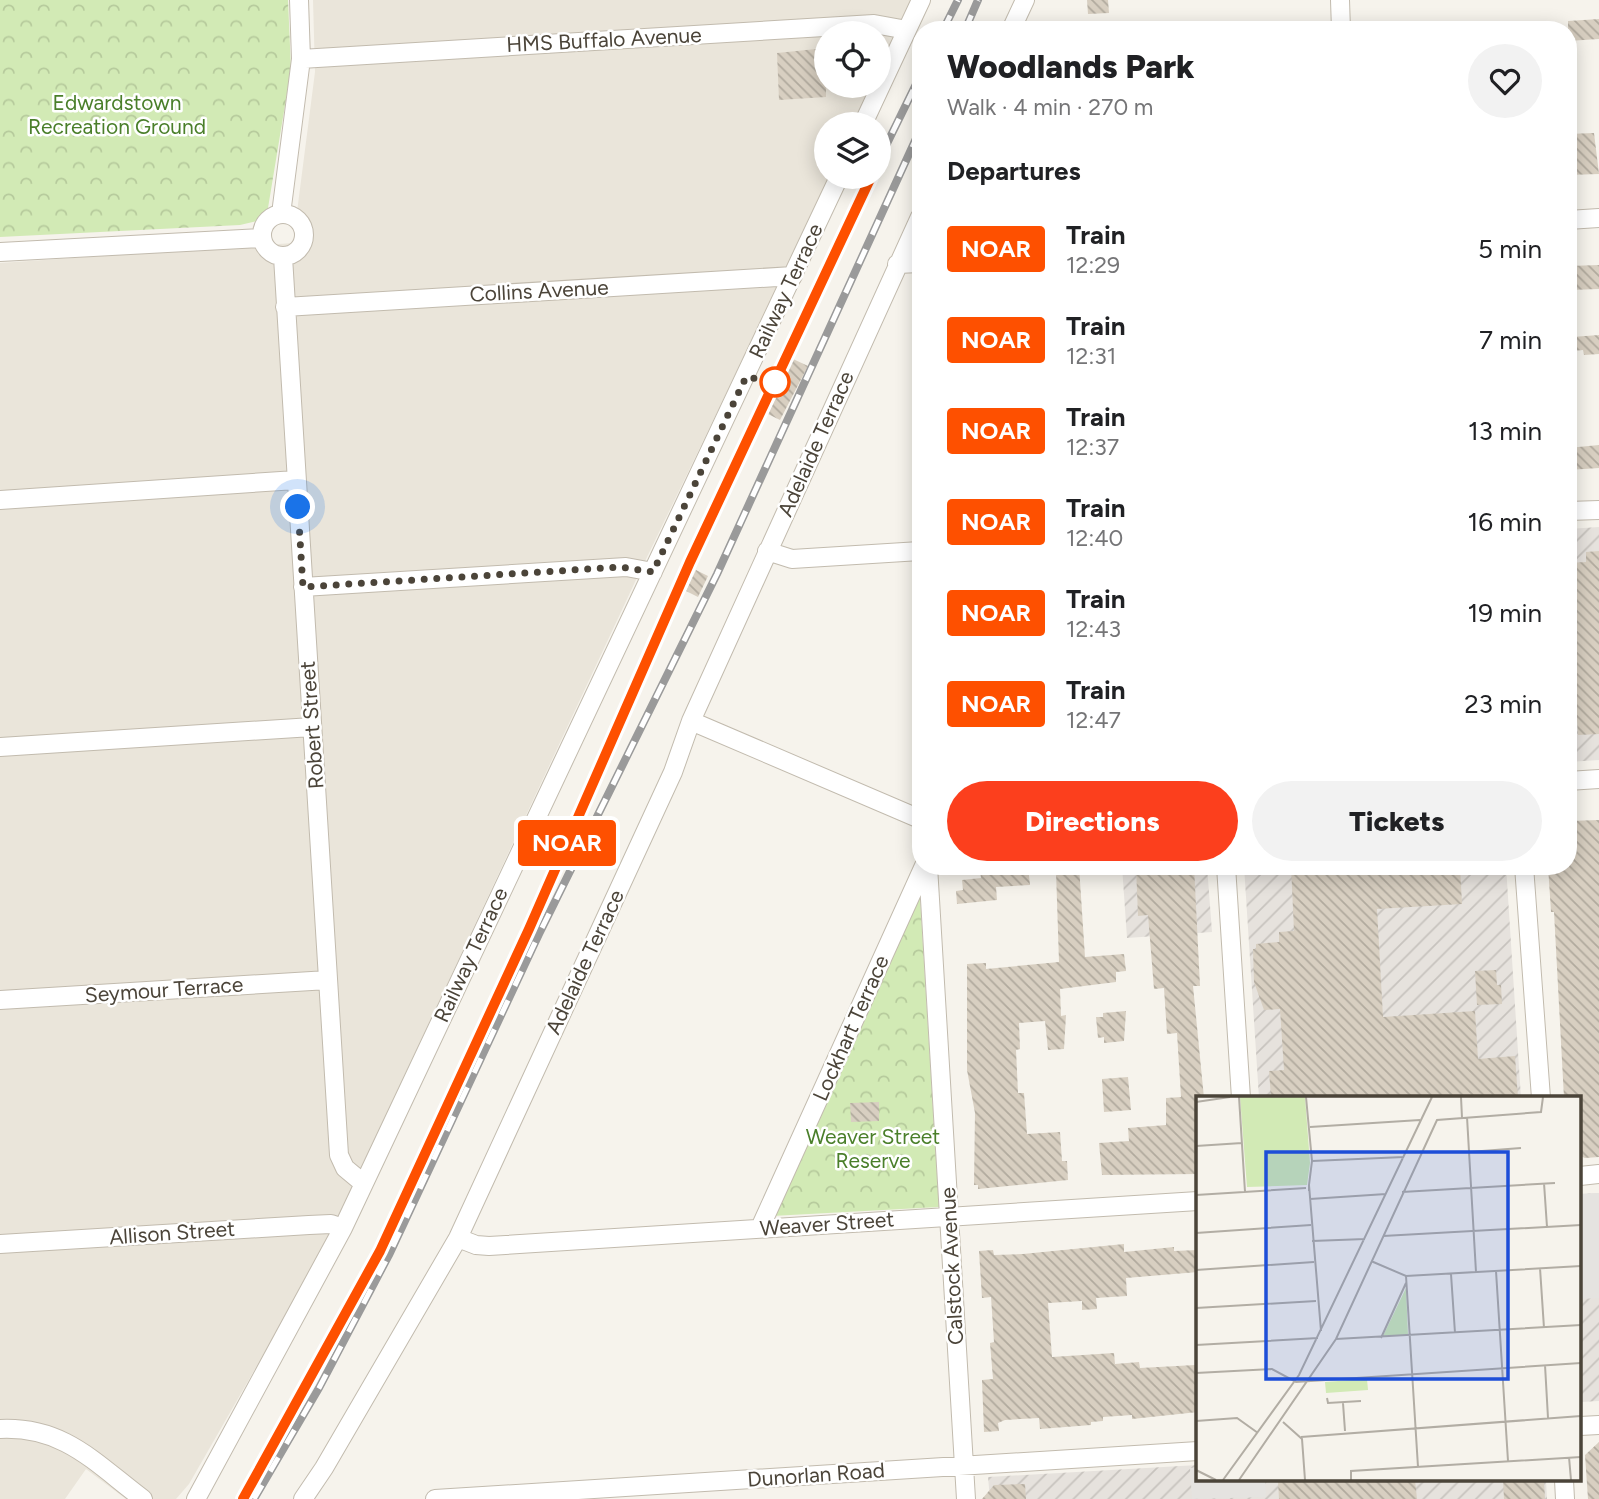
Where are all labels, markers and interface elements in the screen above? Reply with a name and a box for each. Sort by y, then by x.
map controls [814,21,891,189]
button: locate [814,21,891,98]
street label: HMS Buffalo Avenue [506,22,702,57]
button: heart [1468,44,1542,118]
text: Woodlands Park [947,47,1195,86]
park label: Edwardstown Recreation Ground [28,90,206,139]
text: Walk · 4 min · 270 m [947,93,1153,121]
button: layers [814,112,891,189]
text: Departures [947,155,1081,187]
street label: Railway Terrace [743,219,828,362]
text: Train [1066,219,1126,251]
text: 5 min [1478,233,1542,265]
text: NOAR [961,234,1031,263]
text: 12:29 [1066,251,1120,279]
street label: Collins Avenue [469,274,609,307]
text: Train [1066,310,1126,342]
text: 7 min [1479,324,1542,356]
text: NOAR [961,325,1031,354]
text: 12:31 [1066,342,1116,370]
unlabelled marker [760,367,790,397]
street label: Adelaide Terrace [772,367,859,520]
text: Train [1066,401,1126,433]
text: 13 min [1468,415,1542,447]
text: NOAR [961,416,1031,445]
text: 12:37 [1066,433,1119,461]
your location [280,489,315,524]
text: Train [1066,492,1126,524]
text: 16 min [1467,506,1542,538]
text: NOAR [961,507,1031,536]
text: 12:40 [1066,524,1123,552]
text: Train [1066,583,1126,615]
text: 19 min [1467,597,1542,629]
text: NOAR [961,598,1031,627]
text: 12:43 [1066,615,1121,643]
street label: Robert Street [295,660,328,790]
text: Train [1066,674,1126,706]
text: 23 min [1464,688,1542,720]
text: NOAR [961,689,1031,718]
text: 12:47 [1066,706,1121,734]
button: Directions [947,781,1238,861]
button: Tickets [1252,781,1542,861]
line badge: NOAR [518,820,616,866]
text: NOAR [532,828,602,857]
street label: Railway Terrace [428,883,513,1026]
street label: Adelaide Terrace [540,886,629,1038]
street label: Lockhart Terrace [807,951,894,1105]
street label: Seymour Terrace [84,971,244,1008]
inset map [1196,1096,1582,1482]
park label: Weaver Street Reserve [806,1124,940,1173]
street label: Calstock Avenue [935,1186,968,1346]
street label: Weaver Street [759,1206,895,1241]
street label: Allison Street [108,1216,236,1249]
street label: Dunorlan Road [746,1457,886,1492]

